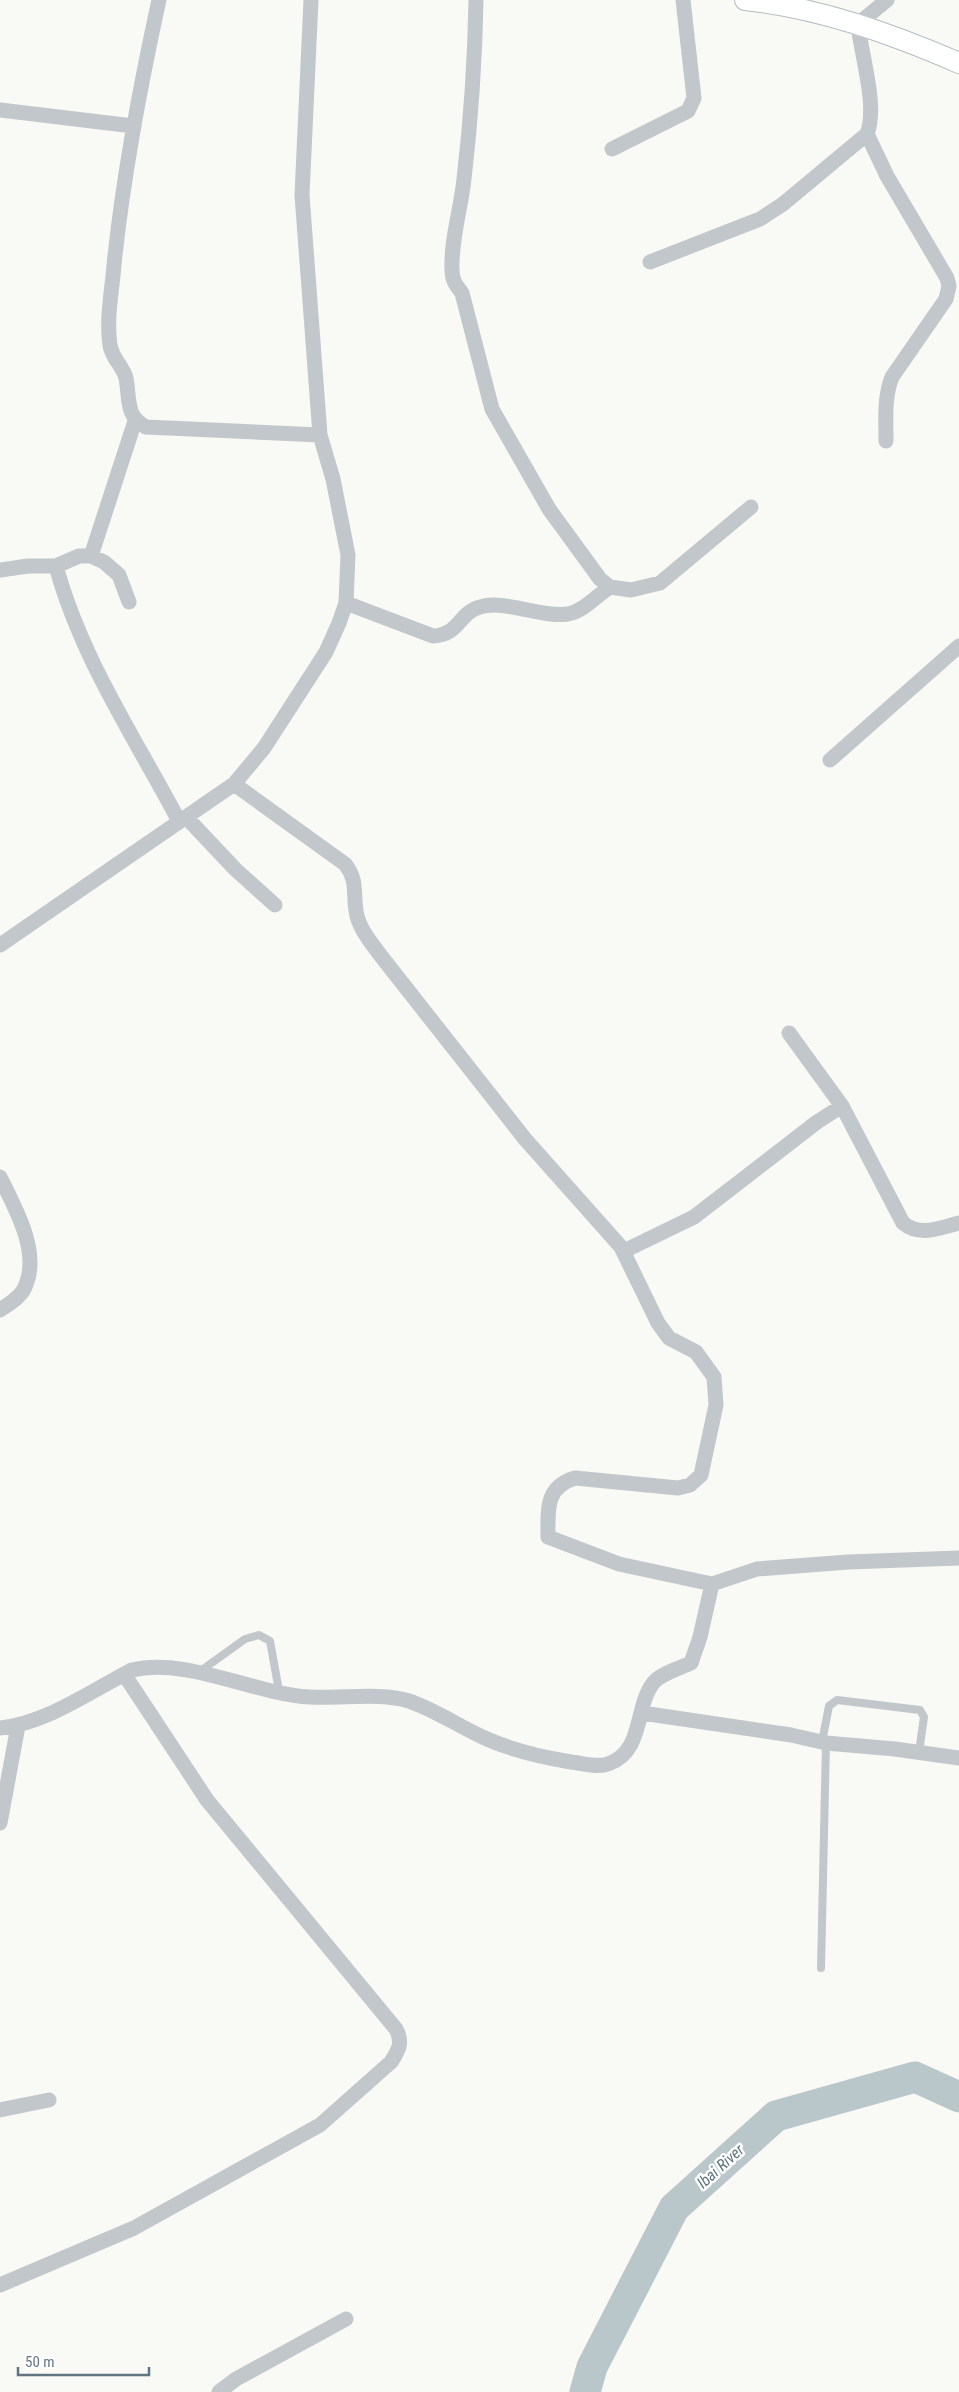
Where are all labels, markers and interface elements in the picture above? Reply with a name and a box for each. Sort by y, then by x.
water label: Ibai River [693,2140,749,2192]
scale bar [18,2344,149,2376]
text: 50 m [25,2353,55,2371]

